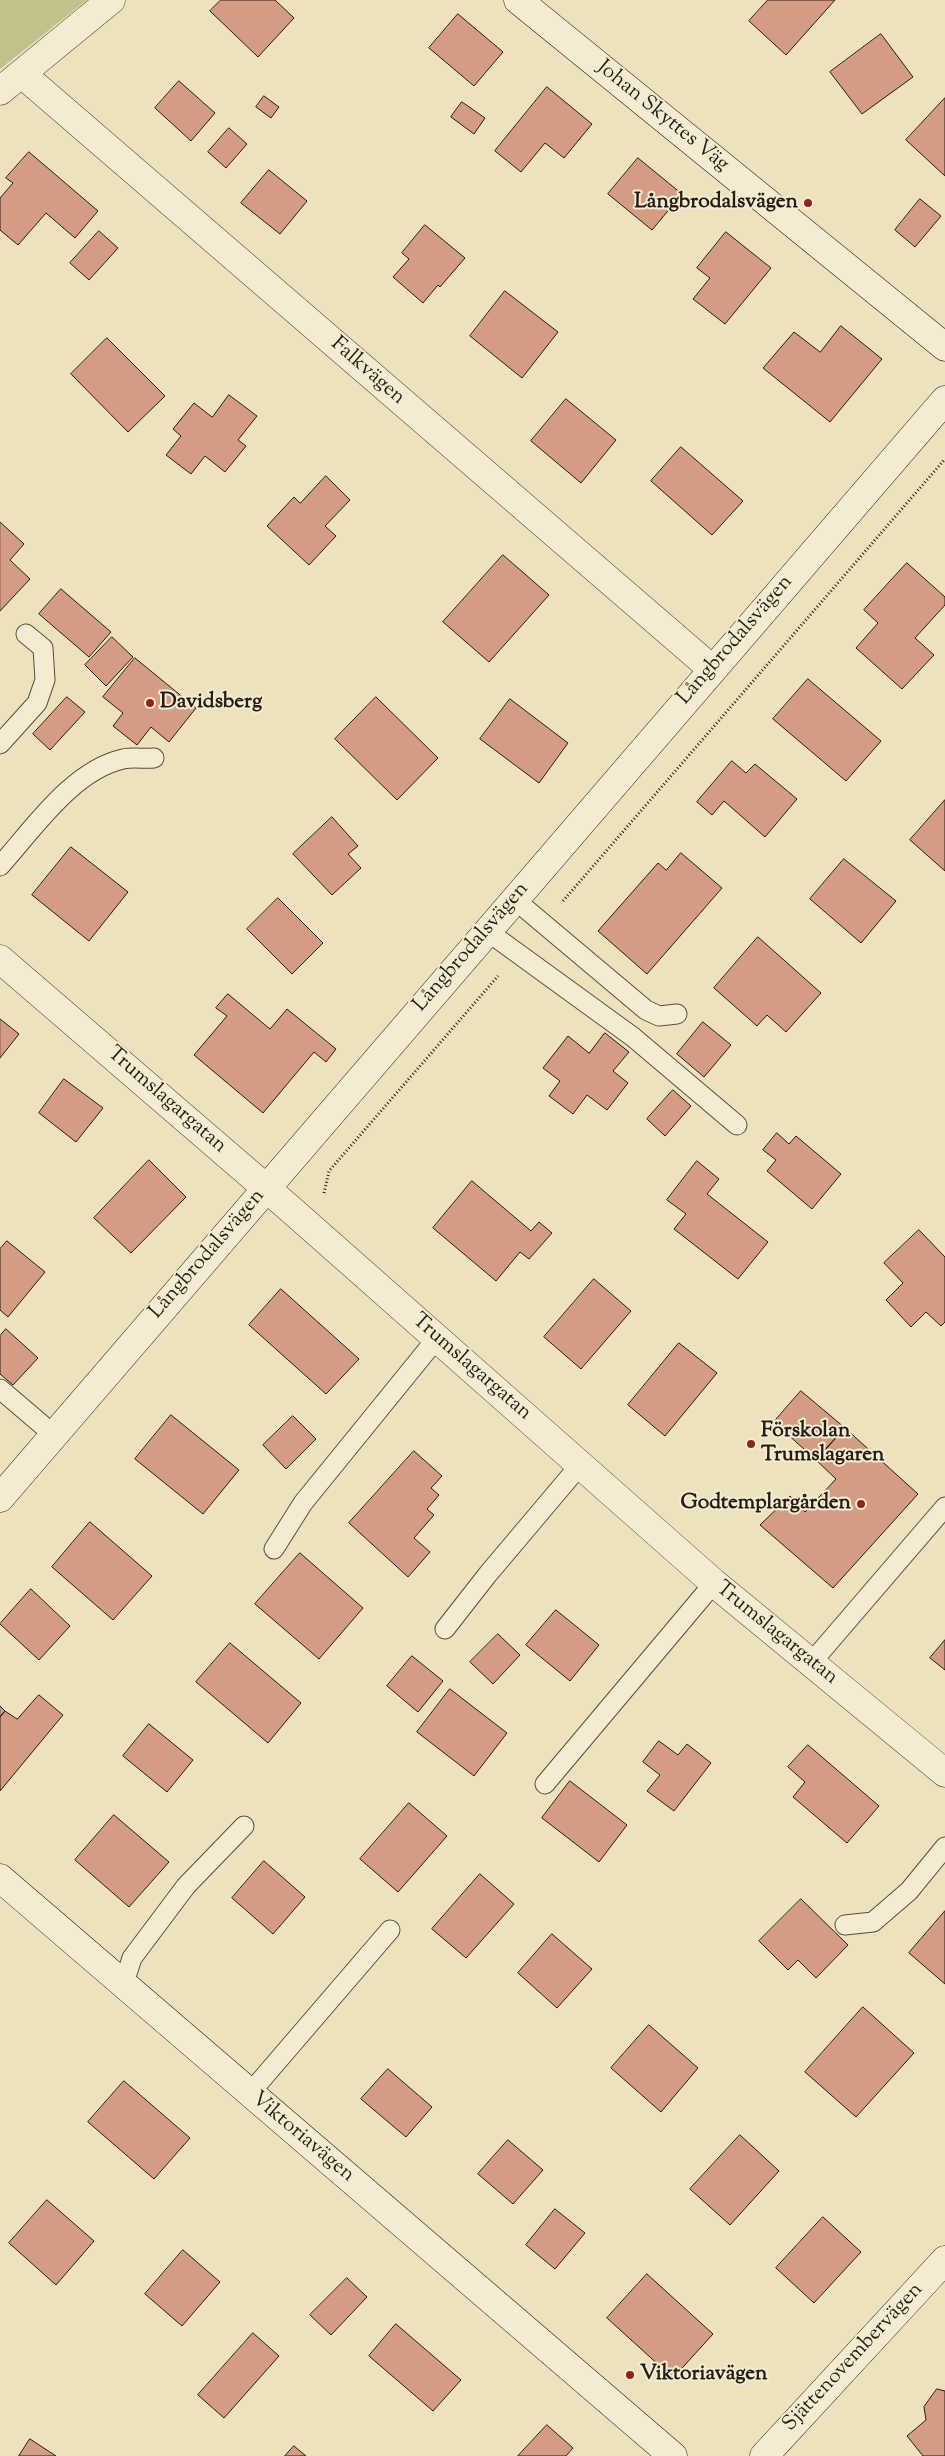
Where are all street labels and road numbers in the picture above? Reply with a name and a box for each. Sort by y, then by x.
street label: Johan Skyttes Väg [591,56,733,178]
street label: Falkvägen [324,333,410,411]
street label: Långbrodalsvägen [673,571,799,711]
street label: Långbrodalsvägen [409,878,535,1018]
street label: Trumslagargatan [101,1042,231,1160]
street label: Långbrodalsvägen [145,1185,271,1325]
street label: Trumslagargatan [406,1309,536,1427]
street label: Trumslagargatan [710,1577,842,1691]
street label: Viktoriavägen [245,2087,359,2189]
street label: Sjättenovembervägen [779,2278,929,2438]

